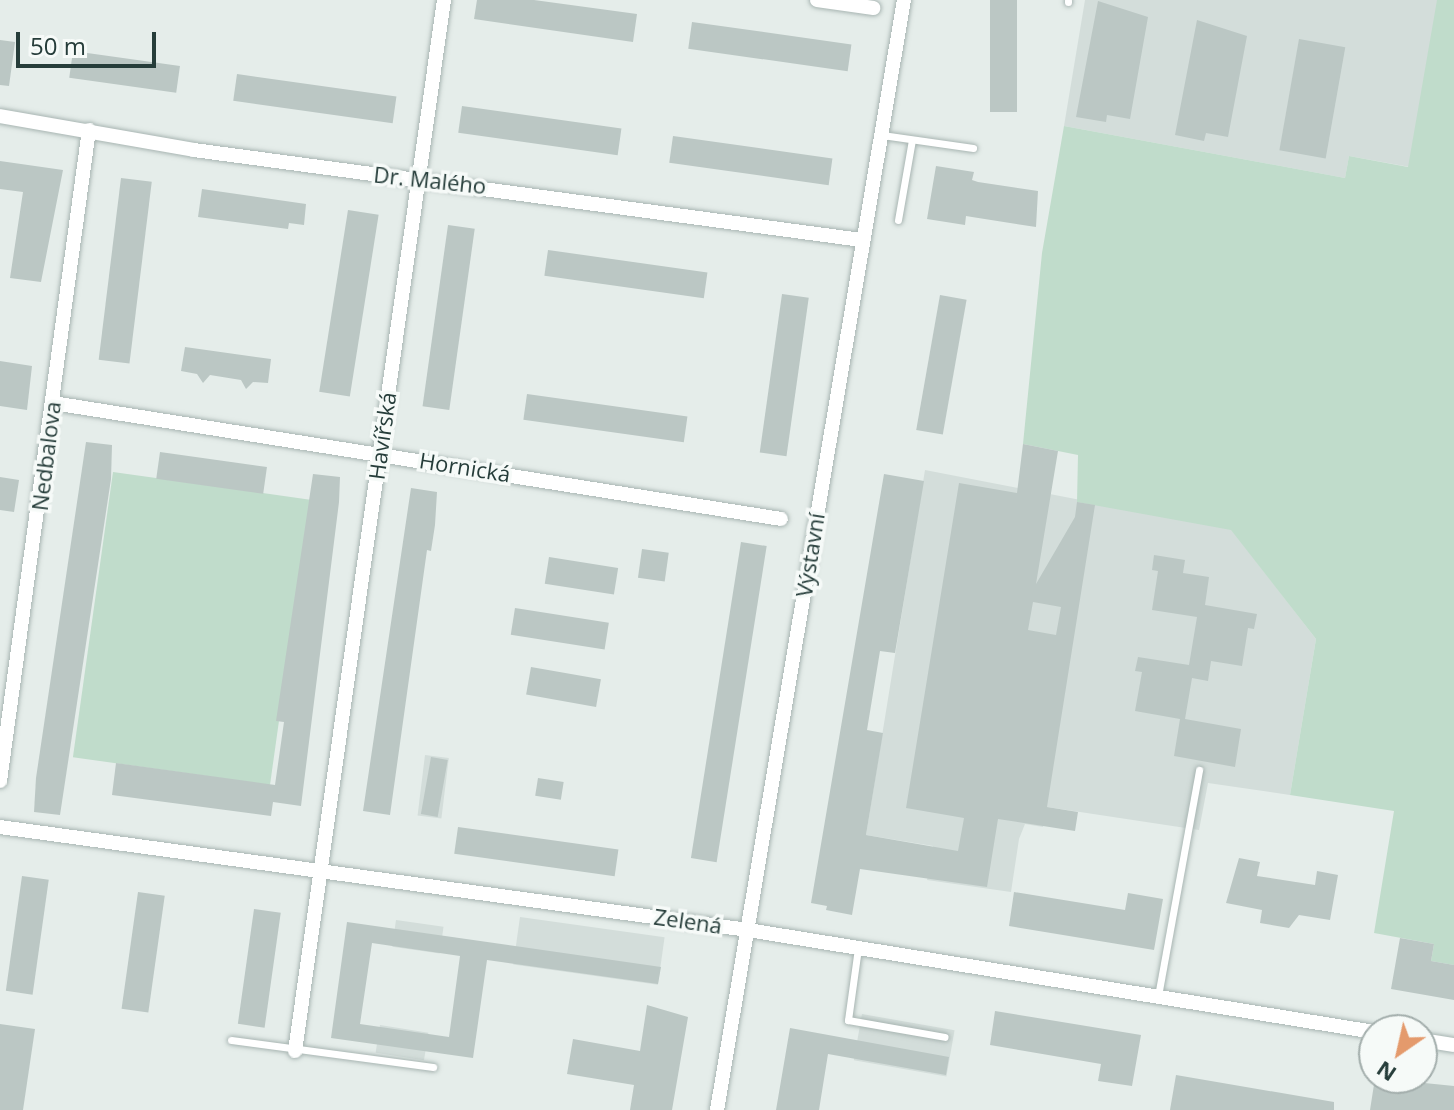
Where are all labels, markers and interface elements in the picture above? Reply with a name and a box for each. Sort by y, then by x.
scale bar [20,16,160,66]
text: 50 m [30,29,86,62]
street label: Dr. Malého [372,161,488,199]
street label: Havířská [363,390,401,482]
street label: Nedbalova [26,400,66,512]
street label: Hornická [418,447,512,487]
street label: Výstavní [790,511,830,599]
street label: Zelená [652,903,724,939]
north arrow [1358,1014,1438,1094]
text: N [1370,1055,1402,1090]

